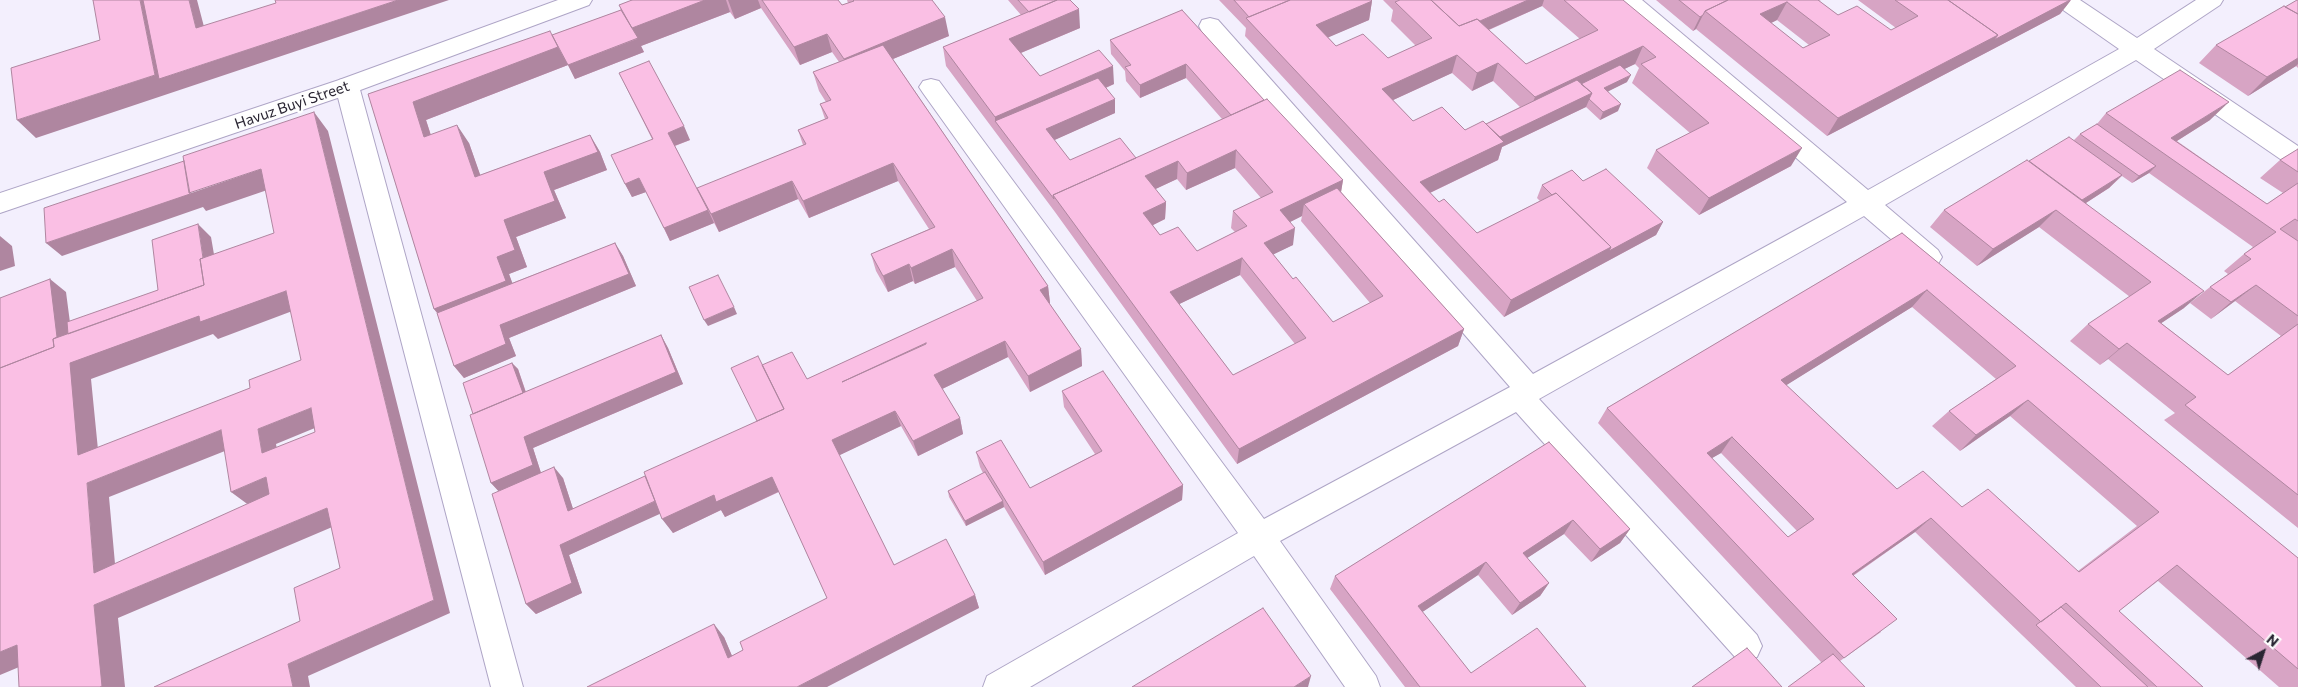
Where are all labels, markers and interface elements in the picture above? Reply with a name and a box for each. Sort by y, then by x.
street label: Havuz Buyi Street [232,77,352,133]
north arrow [2238,627,2288,677]
text: N [2263,630,2282,650]

